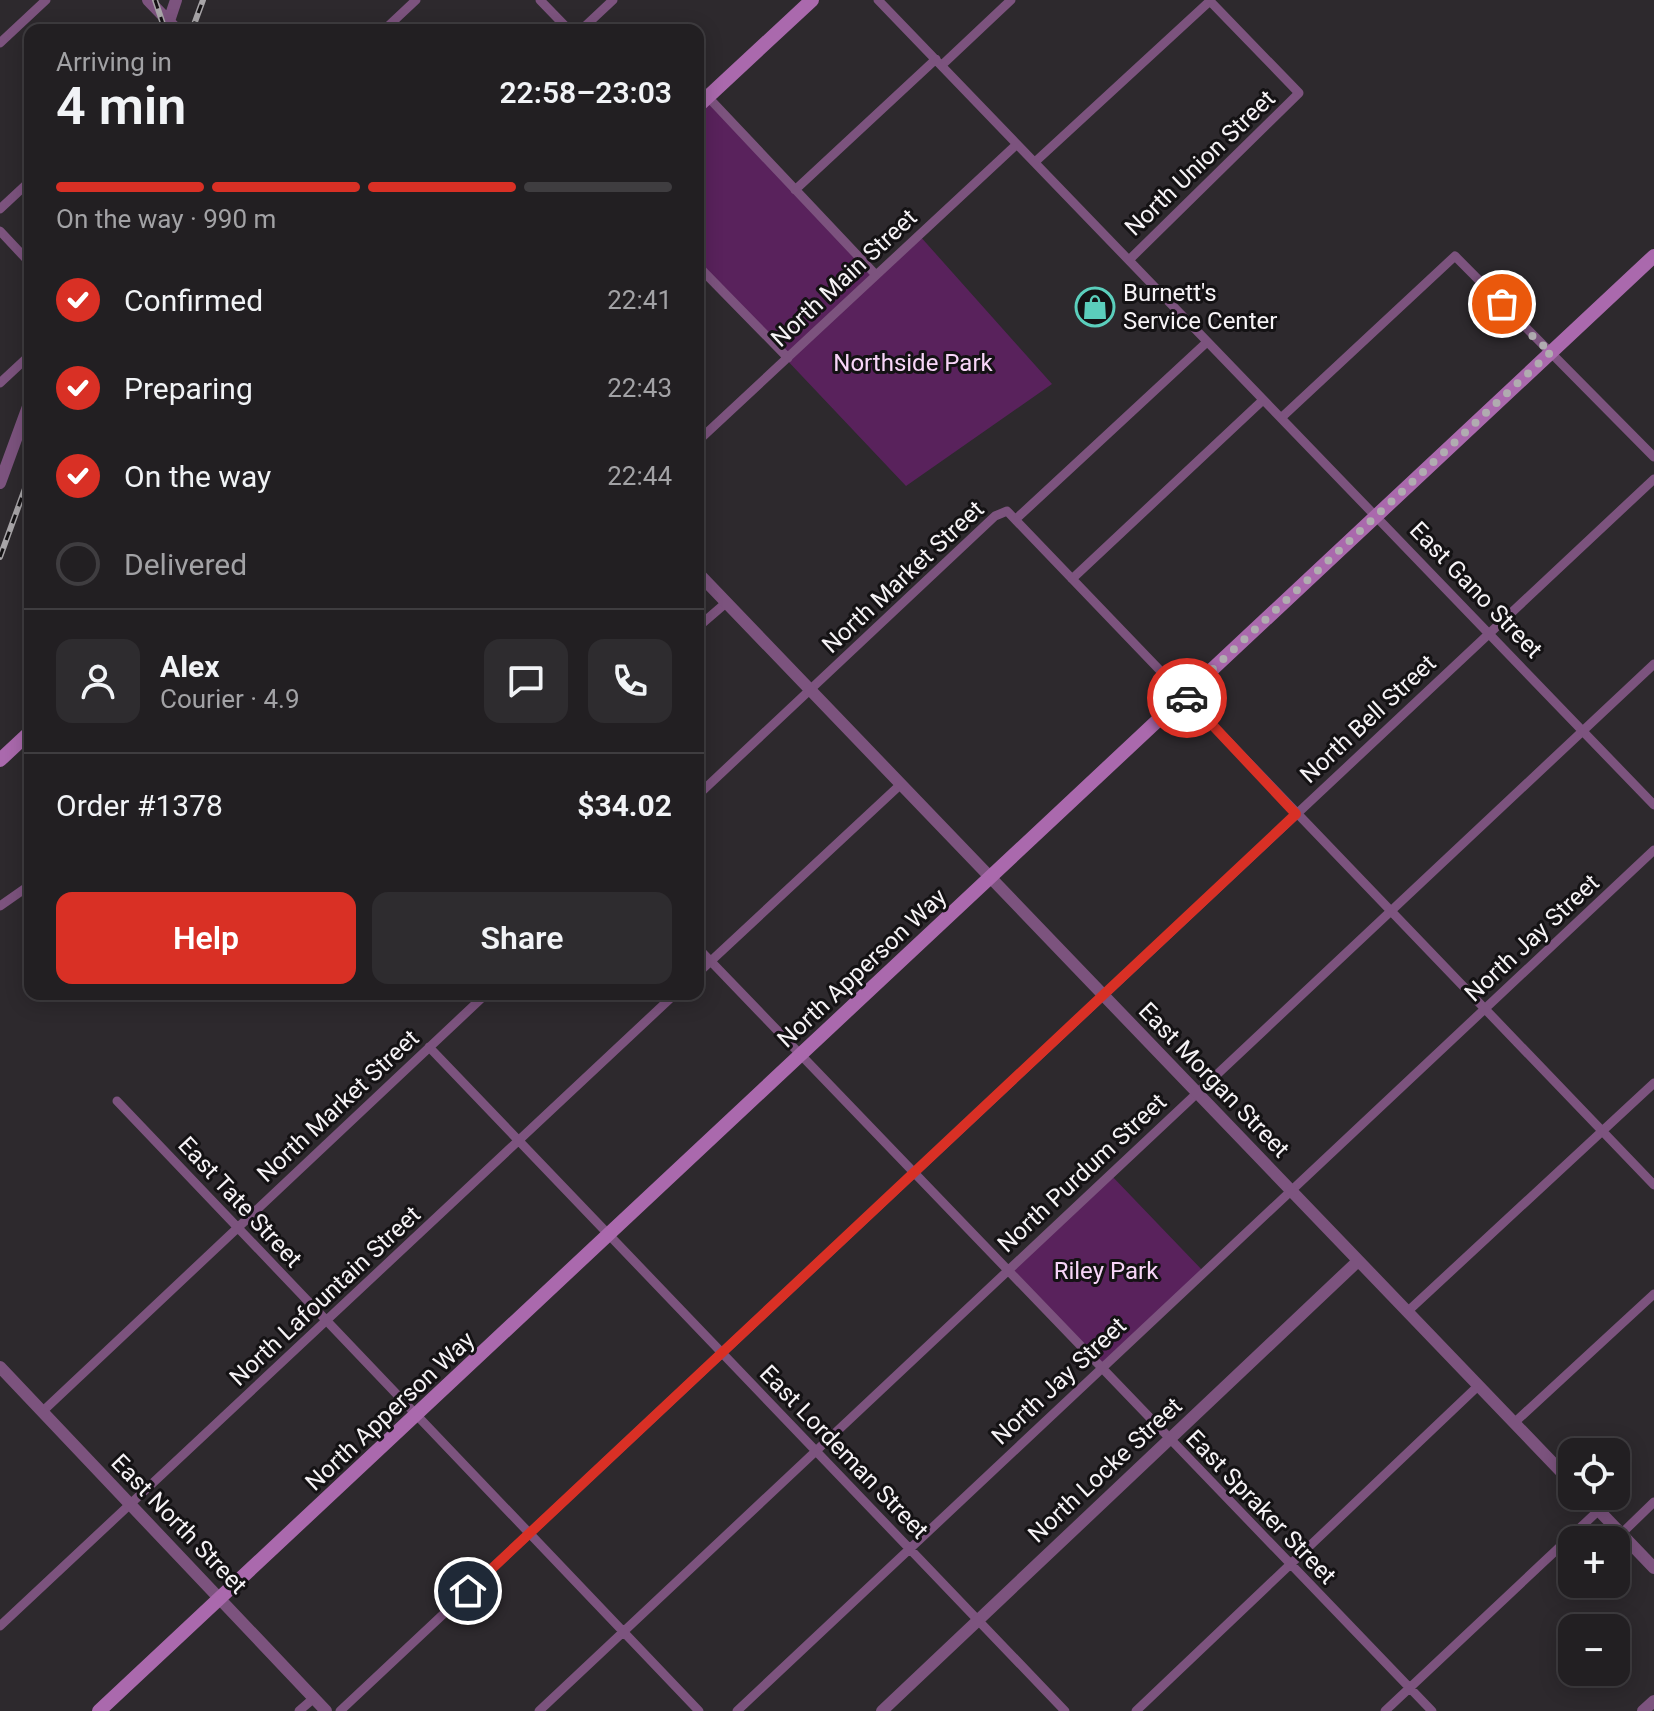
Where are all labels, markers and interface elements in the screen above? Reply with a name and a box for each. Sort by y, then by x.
text: Arriving in [56,47,172,77]
text: 22:58–23:03 [499,75,672,110]
text: 4 min [56,76,186,137]
street label: North Union Street [1119,84,1281,242]
street label: North Main Street [765,203,923,353]
text: On the way · 990 m [56,204,276,234]
pin [1468,270,1536,338]
icon: check [56,278,100,322]
place label: Burnett's Service Center [1123,279,1277,335]
icon: bag [1480,282,1524,326]
text: Confirmed [124,283,263,318]
text: 22:41 [607,285,672,315]
shop icon: Burnett's Service Center [1074,286,1116,328]
park label: Northside Park [833,349,994,377]
icon: check [56,366,100,410]
text: Preparing [124,371,253,406]
text: 22:43 [607,373,672,403]
icon: check [56,454,100,498]
text: On the way [124,459,271,494]
text: 22:44 [607,461,672,491]
street label: North Market Street [816,495,990,659]
street label: East Gano Street [1404,516,1548,664]
text: Delivered [124,547,247,582]
button: person [56,639,140,723]
button: chat [484,639,568,723]
button: phone [588,639,672,723]
text: Alex [160,649,220,684]
street label: North Bell Street [1294,649,1442,789]
courier [1147,658,1227,738]
icon: car [1165,676,1209,720]
text: Courier · 4.9 [160,684,300,714]
text: Order #1378 [56,788,223,823]
text: $34.02 [577,788,672,823]
street label: North Jay Street [1459,869,1605,1007]
street label: North Apperson Way [772,882,953,1053]
button: Help [56,892,356,984]
button: Share [372,892,672,984]
street label: East Morgan Street [1133,997,1295,1163]
street label: North Market Street [251,1024,425,1188]
street label: North Purdum Street [992,1088,1172,1258]
street label: East Tate Street [172,1131,308,1273]
street label: North Lafountain Street [224,1200,426,1392]
park label: Riley Park [1054,1257,1159,1285]
street label: North Jay Street [986,1312,1132,1450]
street label: North Apperson Way [300,1325,481,1496]
street label: East Lordeman Street [754,1359,934,1545]
street label: North Locke Street [1022,1392,1188,1548]
street label: East Spraker Street [1180,1424,1342,1590]
map controls [1558,1438,1630,1686]
button: locate [1558,1438,1630,1510]
street label: East North Street [105,1449,253,1600]
button: + [1558,1526,1630,1598]
pin [434,1557,502,1625]
icon: home [446,1569,490,1613]
button: − [1558,1614,1630,1686]

